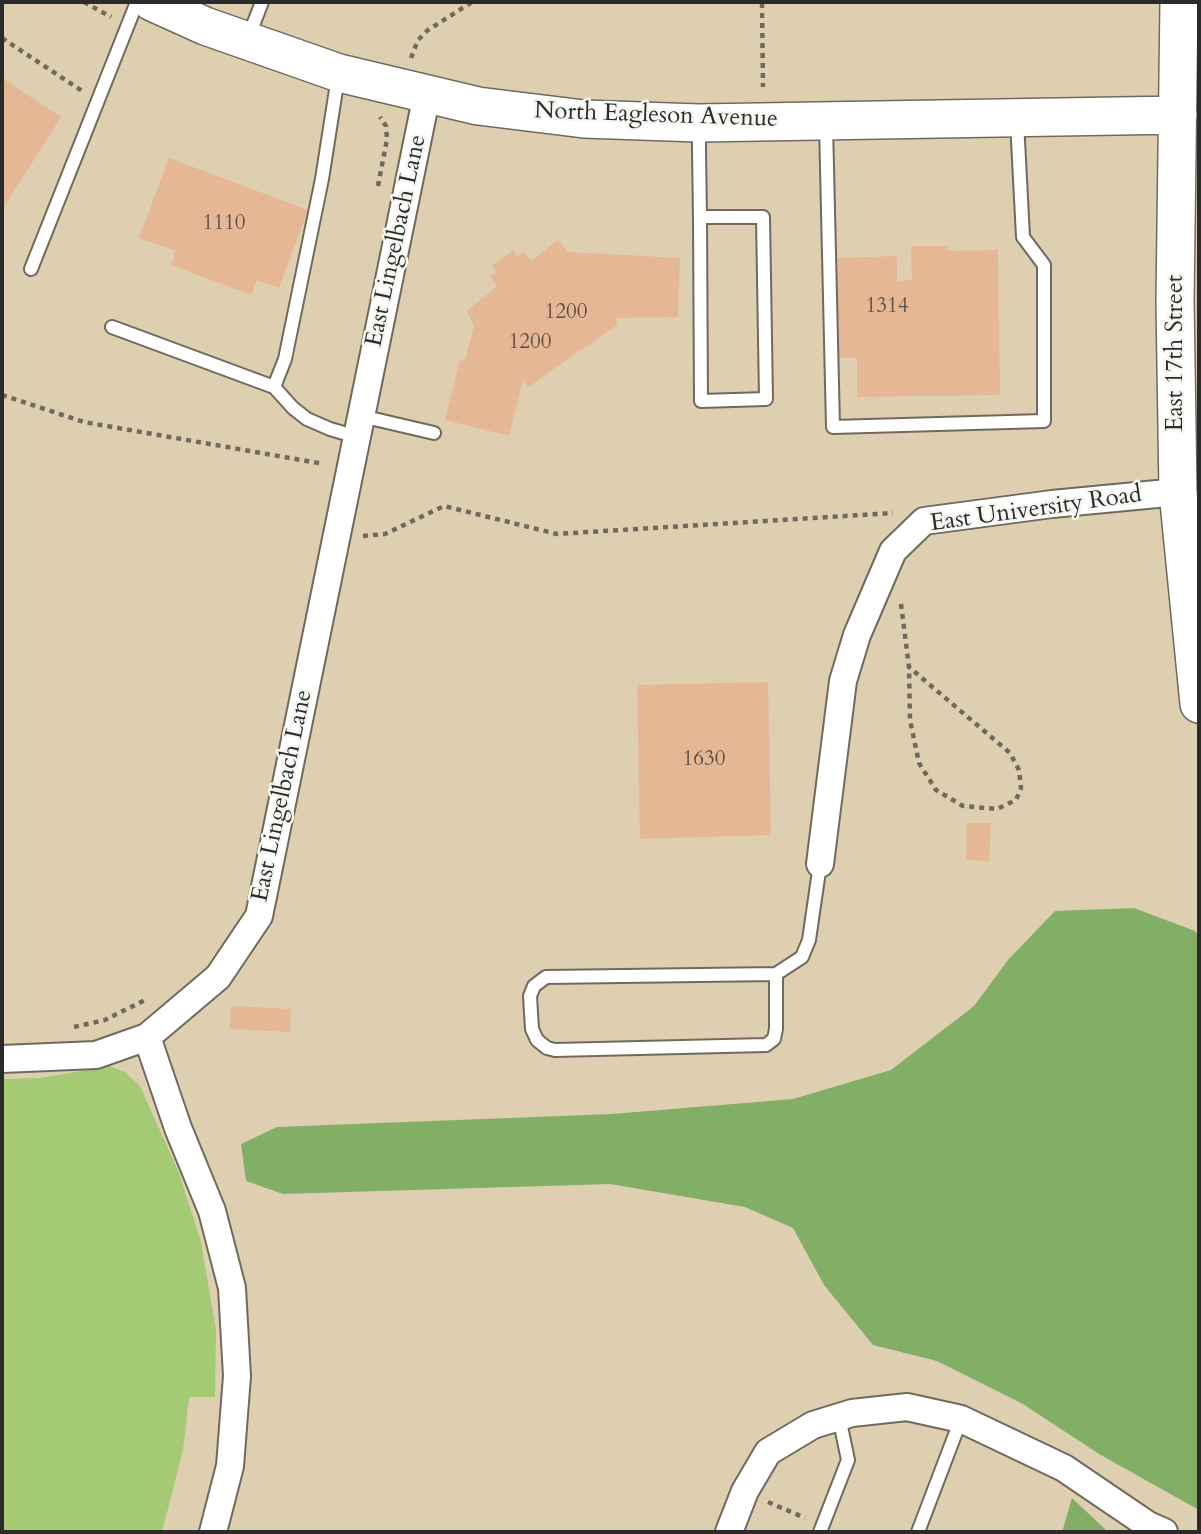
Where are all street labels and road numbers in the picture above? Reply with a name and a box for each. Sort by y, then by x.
street label: North Eagleson Avenue [534,97,778,135]
street label: East Lingelbach Lane [360,132,434,350]
street label: East 17th Street [1162,275,1190,431]
street label: East University Road [928,481,1144,539]
street label: East Lingelbach Lane [246,687,320,905]

